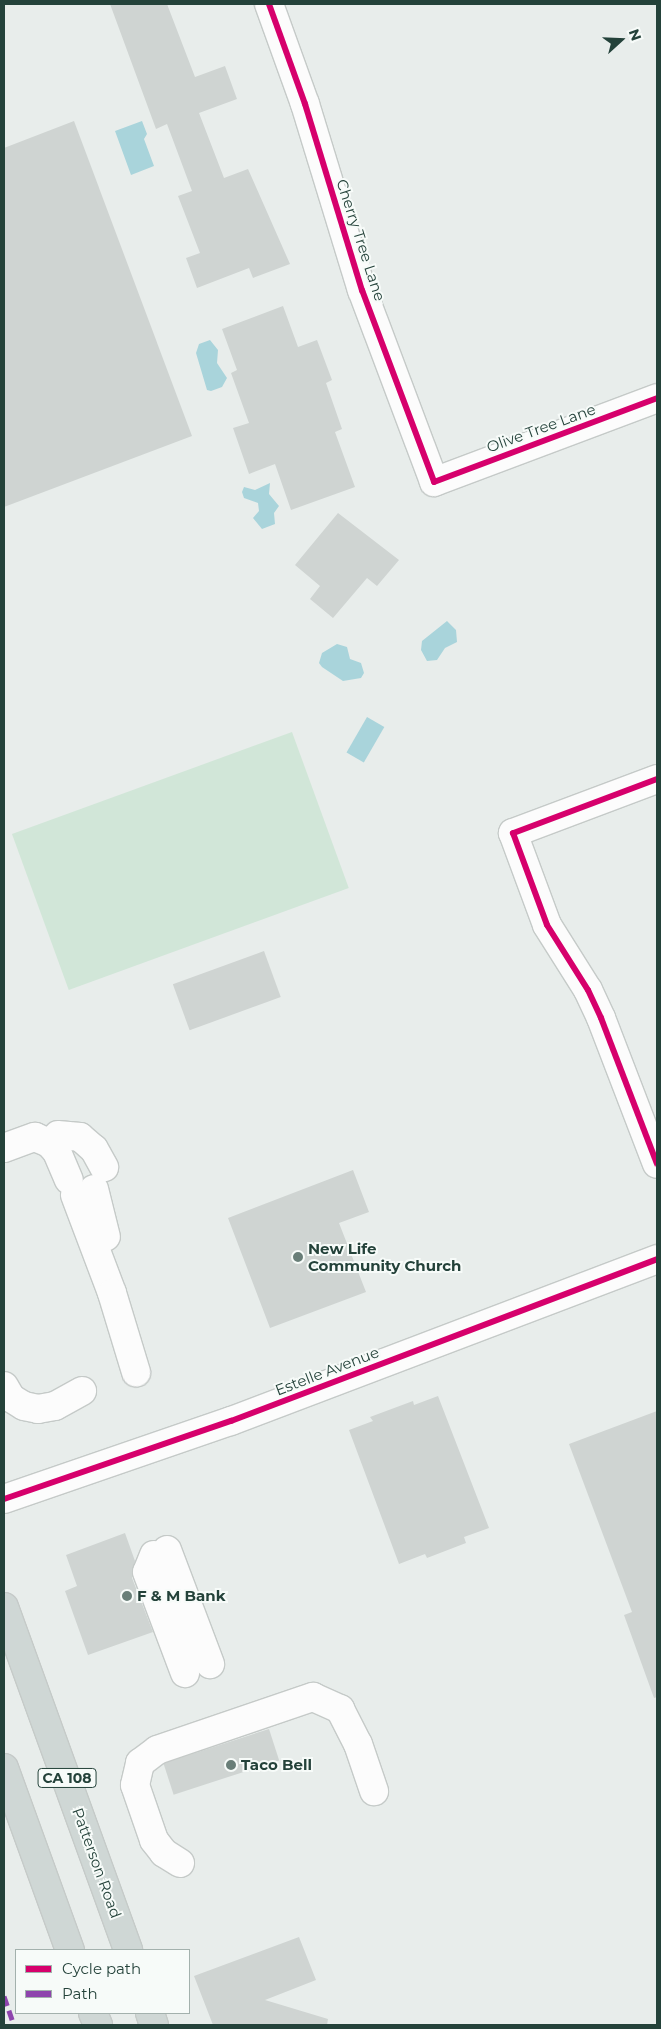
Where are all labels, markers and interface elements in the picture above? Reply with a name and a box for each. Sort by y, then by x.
north arrow [596,15,646,65]
text: N [625,26,645,43]
street label: Cherry Tree Lane [333,177,389,303]
street label: Olive Tree Lane [484,400,598,456]
place label: New Life Community Church [308,1239,461,1274]
marker: New Life Community Church [292,1251,304,1263]
street label: Estelle Avenue [273,1343,381,1399]
place label: F & M Bank [137,1587,225,1605]
marker: F & M Bank [121,1590,133,1602]
place label: Taco Bell [241,1756,312,1774]
marker: Taco Bell [225,1759,237,1771]
road number: CA 108 [37,1766,97,1790]
street label: Patterson Road [69,1805,125,1921]
legend [15,1949,190,2014]
text: Cycle path [62,1959,141,1978]
text: Path [62,1984,98,2003]

